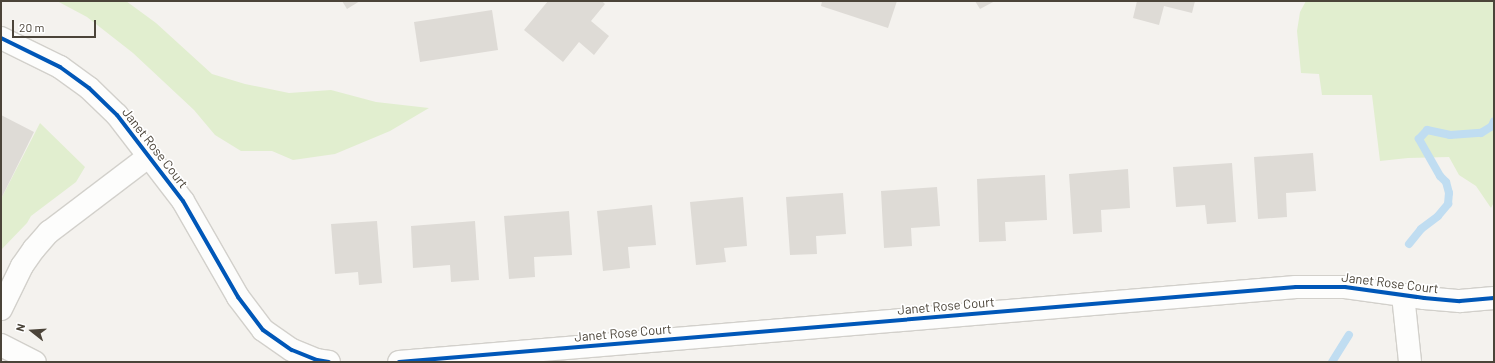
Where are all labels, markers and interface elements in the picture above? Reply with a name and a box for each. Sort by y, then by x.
scale bar [14,12,98,38]
text: 20 m [19,20,45,34]
street label: Janet Rose Court [119,105,191,191]
street label: Janet Rose Court [1341,269,1439,297]
street label: Janet Rose Court [897,294,995,318]
north arrow [12,311,52,351]
street label: Janet Rose Court [574,321,672,345]
text: N [13,322,27,333]

